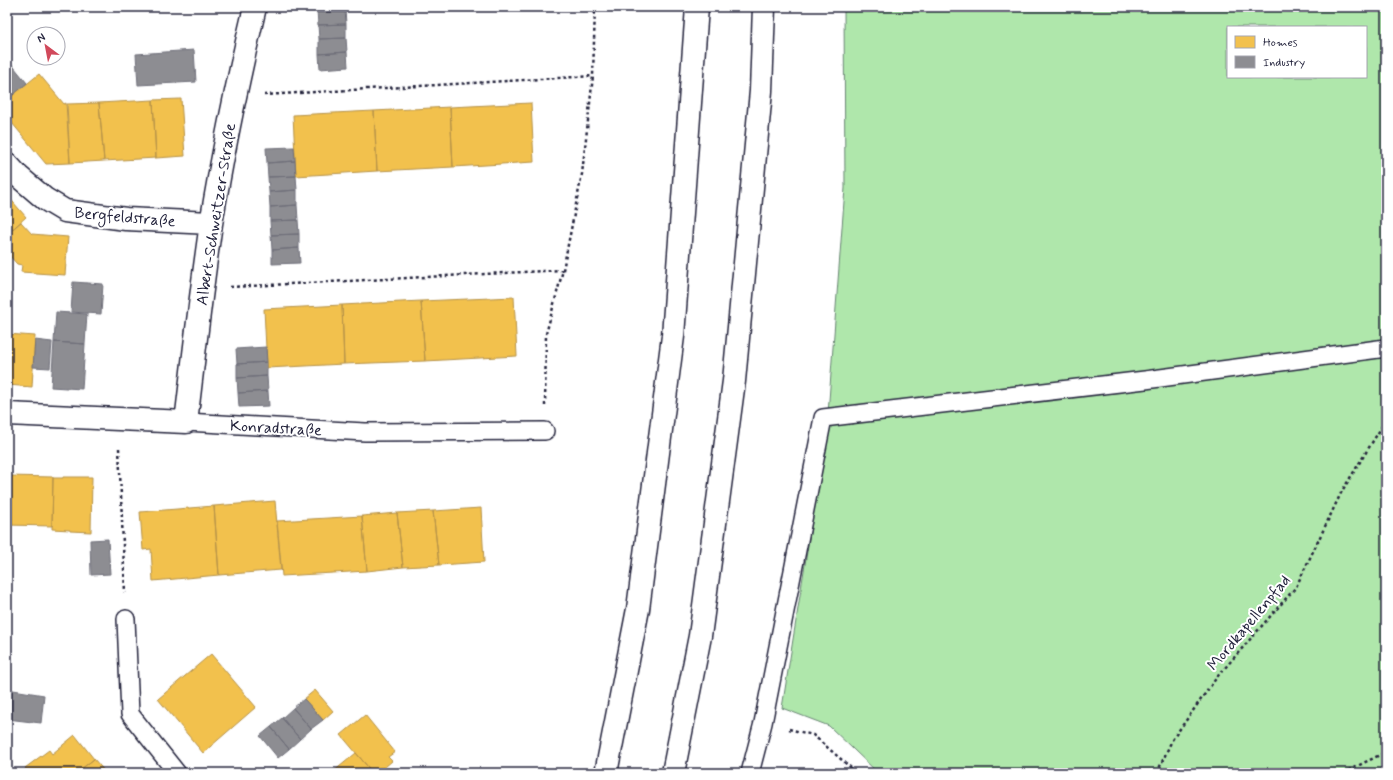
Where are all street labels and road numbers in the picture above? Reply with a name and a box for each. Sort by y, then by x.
street label: Albert-Schweitzer-Straße [192,121,241,307]
street label: Bergfeldstraße [73,203,176,233]
street label: Konradstraße [229,416,323,441]
street label: Mordkapellenpfad [1203,571,1295,675]

